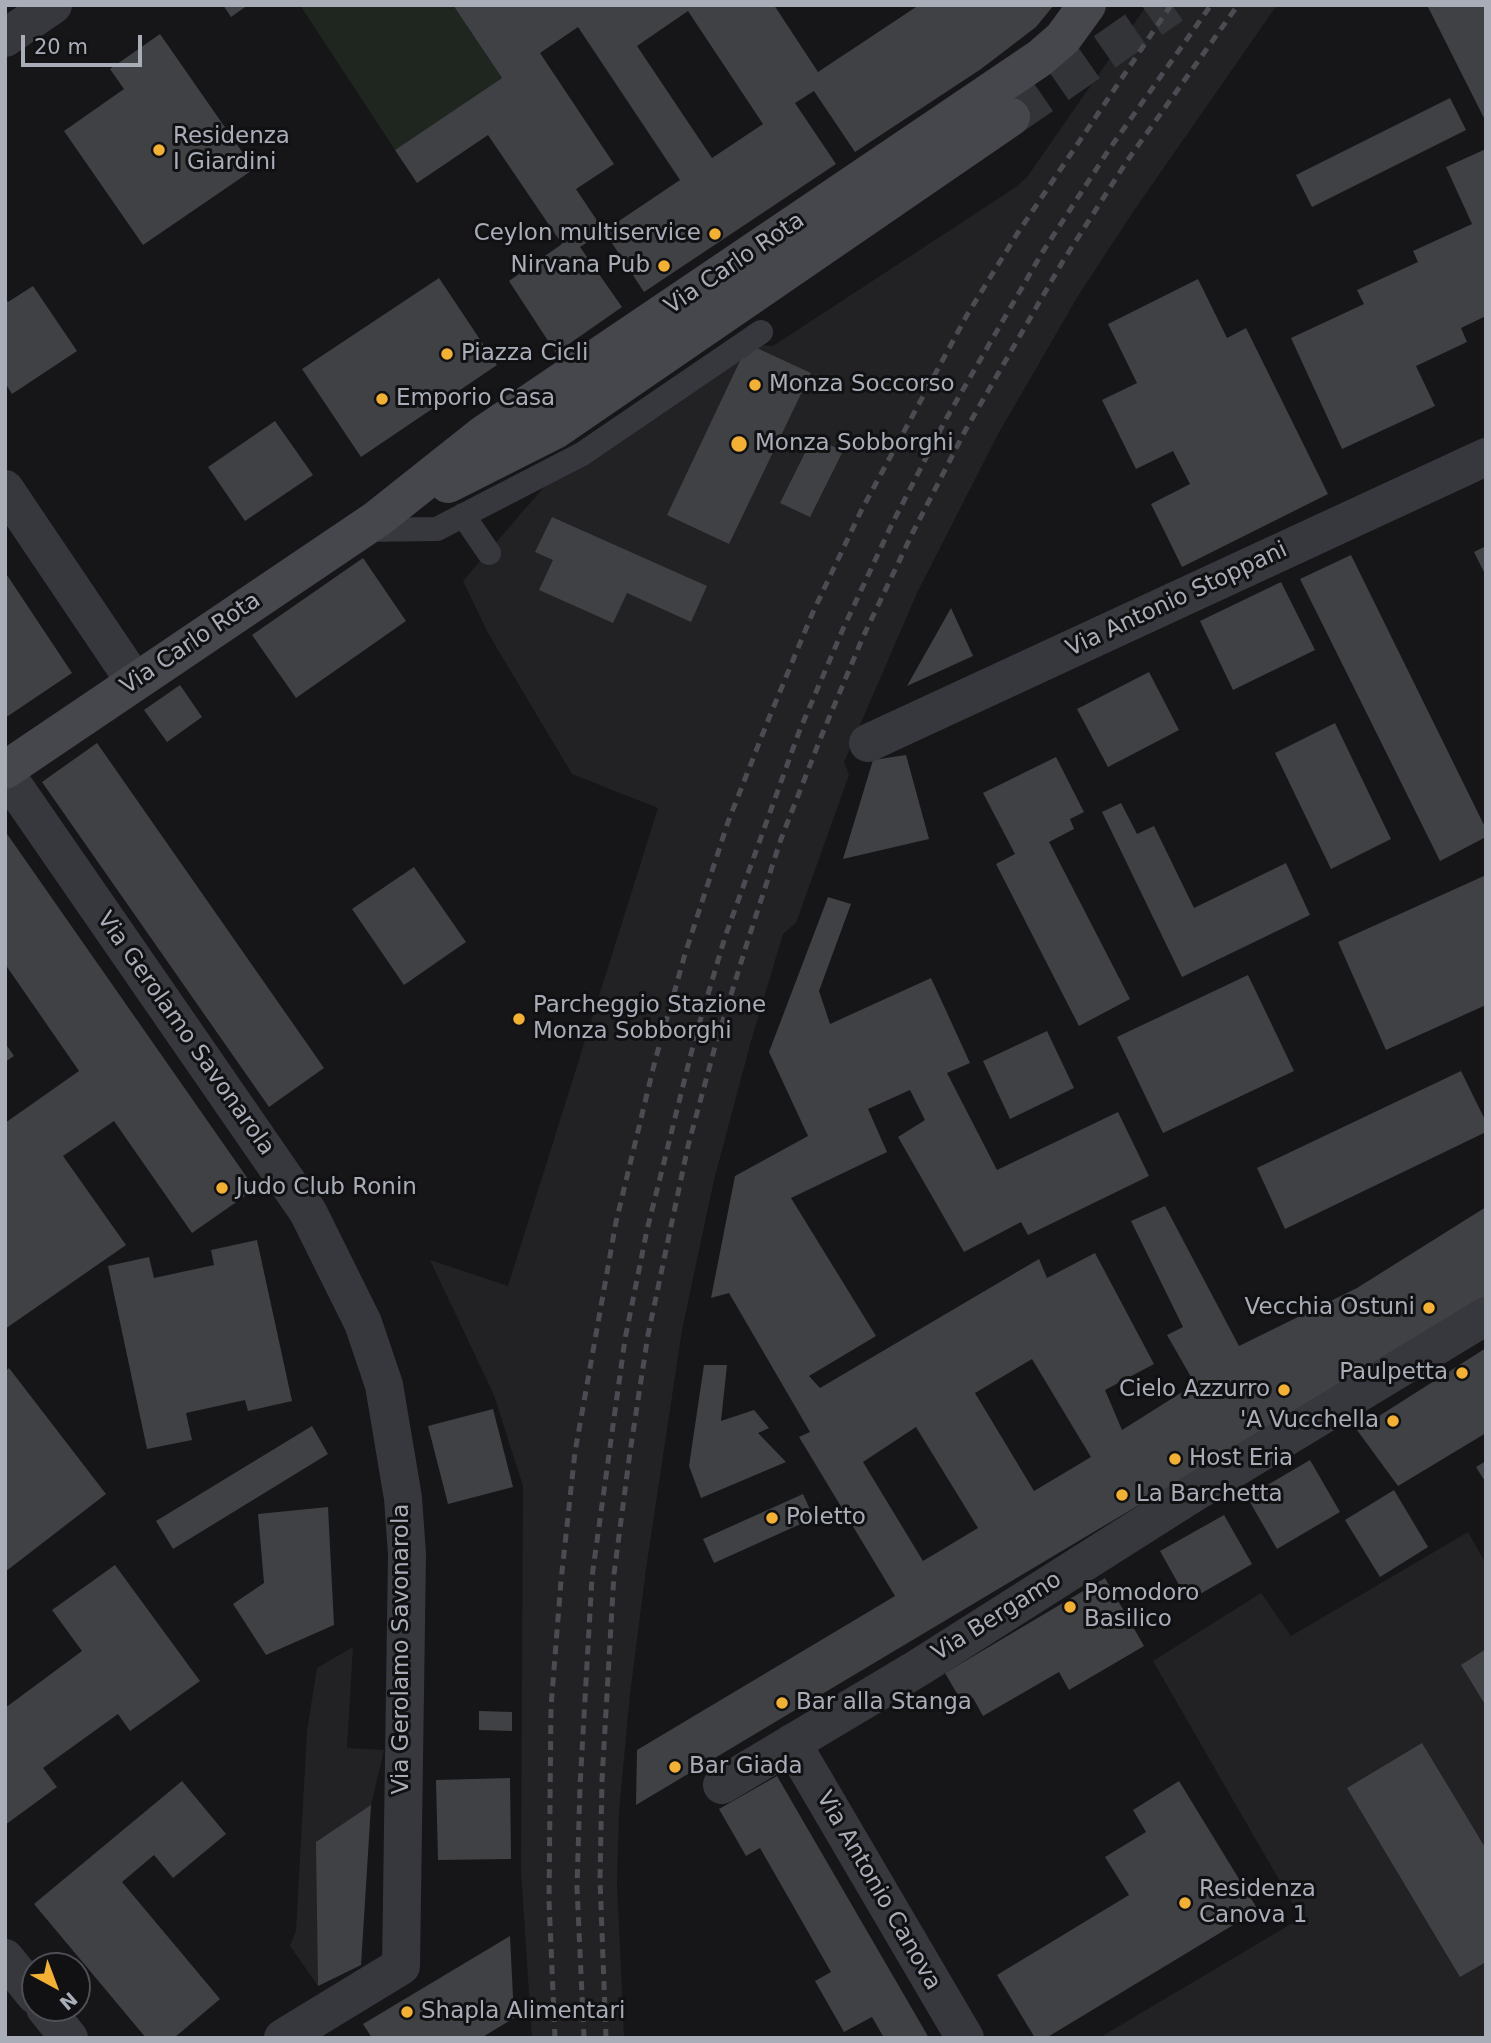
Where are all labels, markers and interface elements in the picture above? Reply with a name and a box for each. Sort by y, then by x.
scale bar [24,21,145,65]
text: 20 m [34,35,88,59]
place label: Residenza I Giardini [173,123,290,177]
marker: Residenza I Giardini [151,142,167,158]
street label: Via Carlo Rota [660,207,810,321]
place label: Ceylon multiservice [474,220,701,248]
marker: Ceylon multiservice [707,226,723,242]
place label: Nirvana Pub [511,252,650,280]
marker: Nirvana Pub [656,258,672,274]
place label: Piazza Cicli [461,340,588,368]
marker: Piazza Cicli [439,346,455,362]
place label: Monza Soccorso [769,371,955,399]
marker: Monza Soccorso [747,377,763,393]
place label: Emporio Casa [396,385,555,413]
marker: Emporio Casa [374,391,390,407]
place label: Monza Sobborghi [755,430,954,458]
marker: Monza Sobborghi [729,434,749,454]
street label: Via Antonio Stoppani [1062,537,1292,663]
street label: Via Carlo Rota [116,587,266,701]
street label: Via Gerolamo Savonarola [90,907,280,1161]
place label: Parcheggio Stazione Monza Sobborghi [533,992,766,1046]
marker: Parcheggio Stazione Monza Sobborghi [511,1011,527,1027]
place label: Judo Club Ronin [236,1174,417,1202]
marker: Judo Club Ronin [214,1180,230,1196]
place label: Vecchia Ostuni [1245,1294,1415,1322]
marker: Vecchia Ostuni [1421,1300,1437,1316]
place label: Paulpetta [1339,1359,1448,1387]
marker: Paulpetta [1454,1365,1470,1381]
place label: Cielo Azzurro [1119,1376,1270,1404]
marker: Cielo Azzurro [1276,1382,1292,1398]
place label: 'A Vucchella [1240,1407,1379,1435]
marker: 'A Vucchella [1385,1413,1401,1429]
place label: Host Eria [1189,1445,1293,1473]
marker: Host Eria [1167,1451,1183,1467]
place label: La Barchetta [1136,1481,1283,1509]
marker: La Barchetta [1114,1487,1130,1503]
street label: Via Gerolamo Savonarola [388,1504,416,1794]
place label: Poletto [786,1504,866,1532]
marker: Poletto [764,1510,780,1526]
street label: Via Bergamo [927,1566,1067,1668]
place label: Pomodoro Basilico [1084,1580,1199,1634]
marker: Pomodoro Basilico [1062,1599,1078,1615]
place label: Bar alla Stanga [796,1689,972,1717]
marker: Bar alla Stanga [774,1695,790,1711]
place label: Bar Giada [689,1753,803,1781]
marker: Bar Giada [667,1759,683,1775]
street label: Via Antonio Canova [810,1787,946,1995]
place label: Residenza Canova 1 [1199,1876,1316,1930]
marker: Residenza Canova 1 [1177,1895,1193,1911]
north arrow [21,1952,91,2022]
text: N [55,1988,82,2015]
place label: Shapla Alimentari [421,1998,625,2026]
marker: Shapla Alimentari [399,2004,415,2020]

